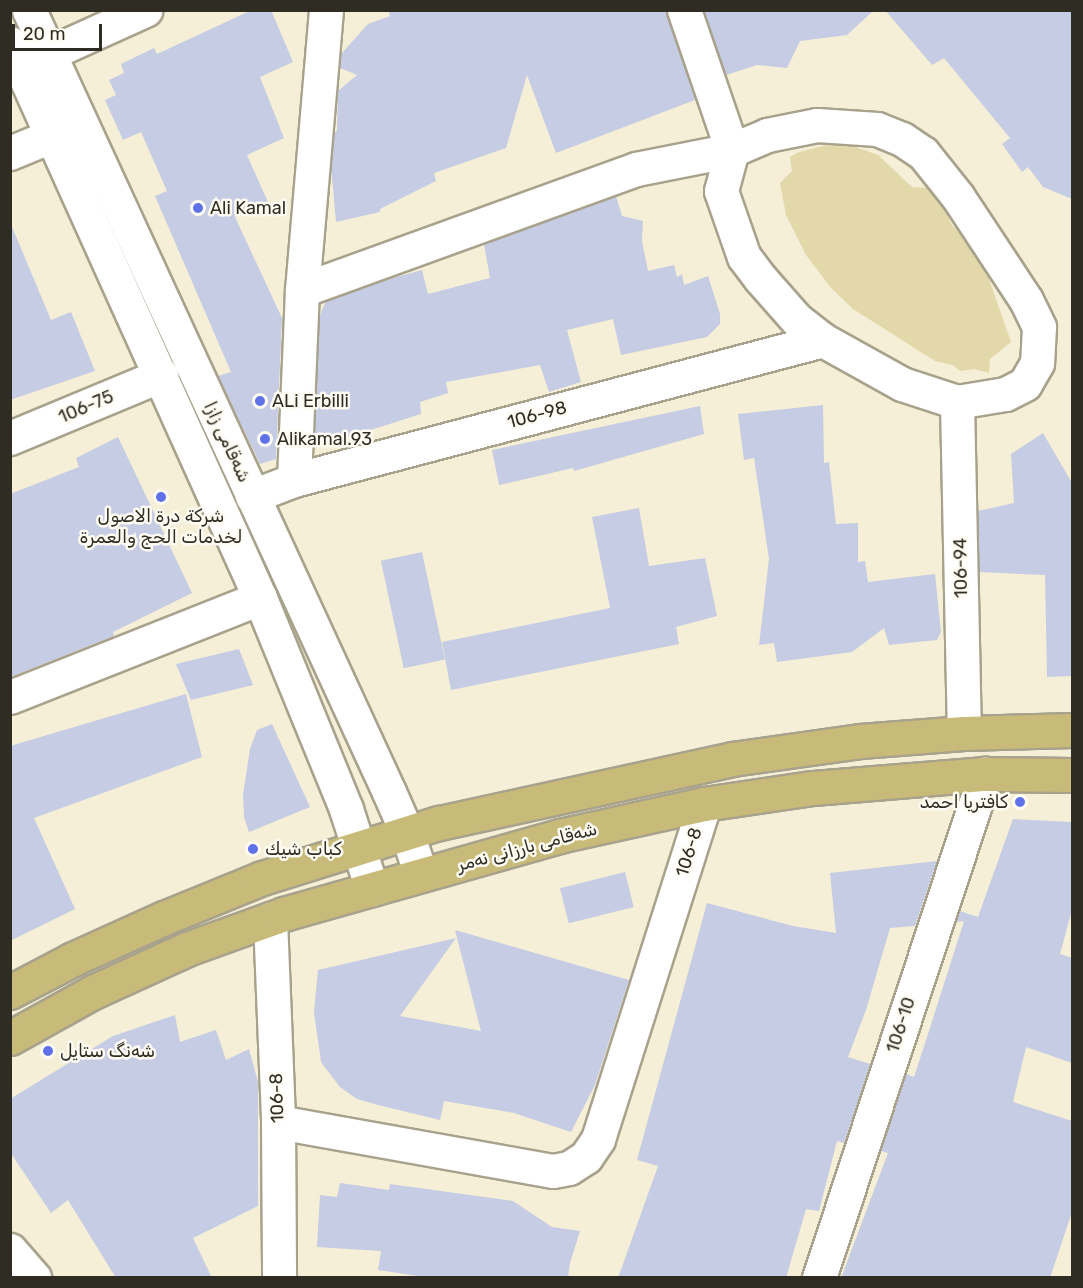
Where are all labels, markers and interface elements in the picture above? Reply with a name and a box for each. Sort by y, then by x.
scale bar [15,12,105,50]
text: 20 m [23,23,65,45]
place label: Ali Kamal [210,197,286,219]
marker: Ali Kamal [191,201,205,215]
street label: 106-75 [55,386,117,428]
place label: ALi Erbilli [272,390,349,412]
marker: ALi Erbilli [253,394,267,408]
street label: 106-98 [505,397,569,433]
street label: شەقامی زازا [199,398,255,486]
place label: Alikamal.93 [277,428,372,450]
marker: Alikamal.93 [258,432,272,446]
marker: شركة درة الاصول لخدمات الحج والعمرة [154,490,168,504]
place label: شركة درة الاصول لخدمات الحج والعمرة [80,506,242,548]
street label: 106-94 [950,538,972,598]
place label: كافتريا احمد [919,791,1008,813]
marker: كافتريا احمد [1013,795,1027,809]
street label: شەقامی بارزانی نەمر [455,818,599,876]
street label: 106-8 [671,825,707,879]
place label: كباب شيك [265,838,342,860]
marker: كباب شيك [246,842,260,856]
street label: 106-10 [882,994,920,1056]
place label: شەنگ ستایل [60,1040,155,1062]
marker: شەنگ ستایل [41,1044,55,1058]
street label: 106-8 [265,1073,289,1123]

